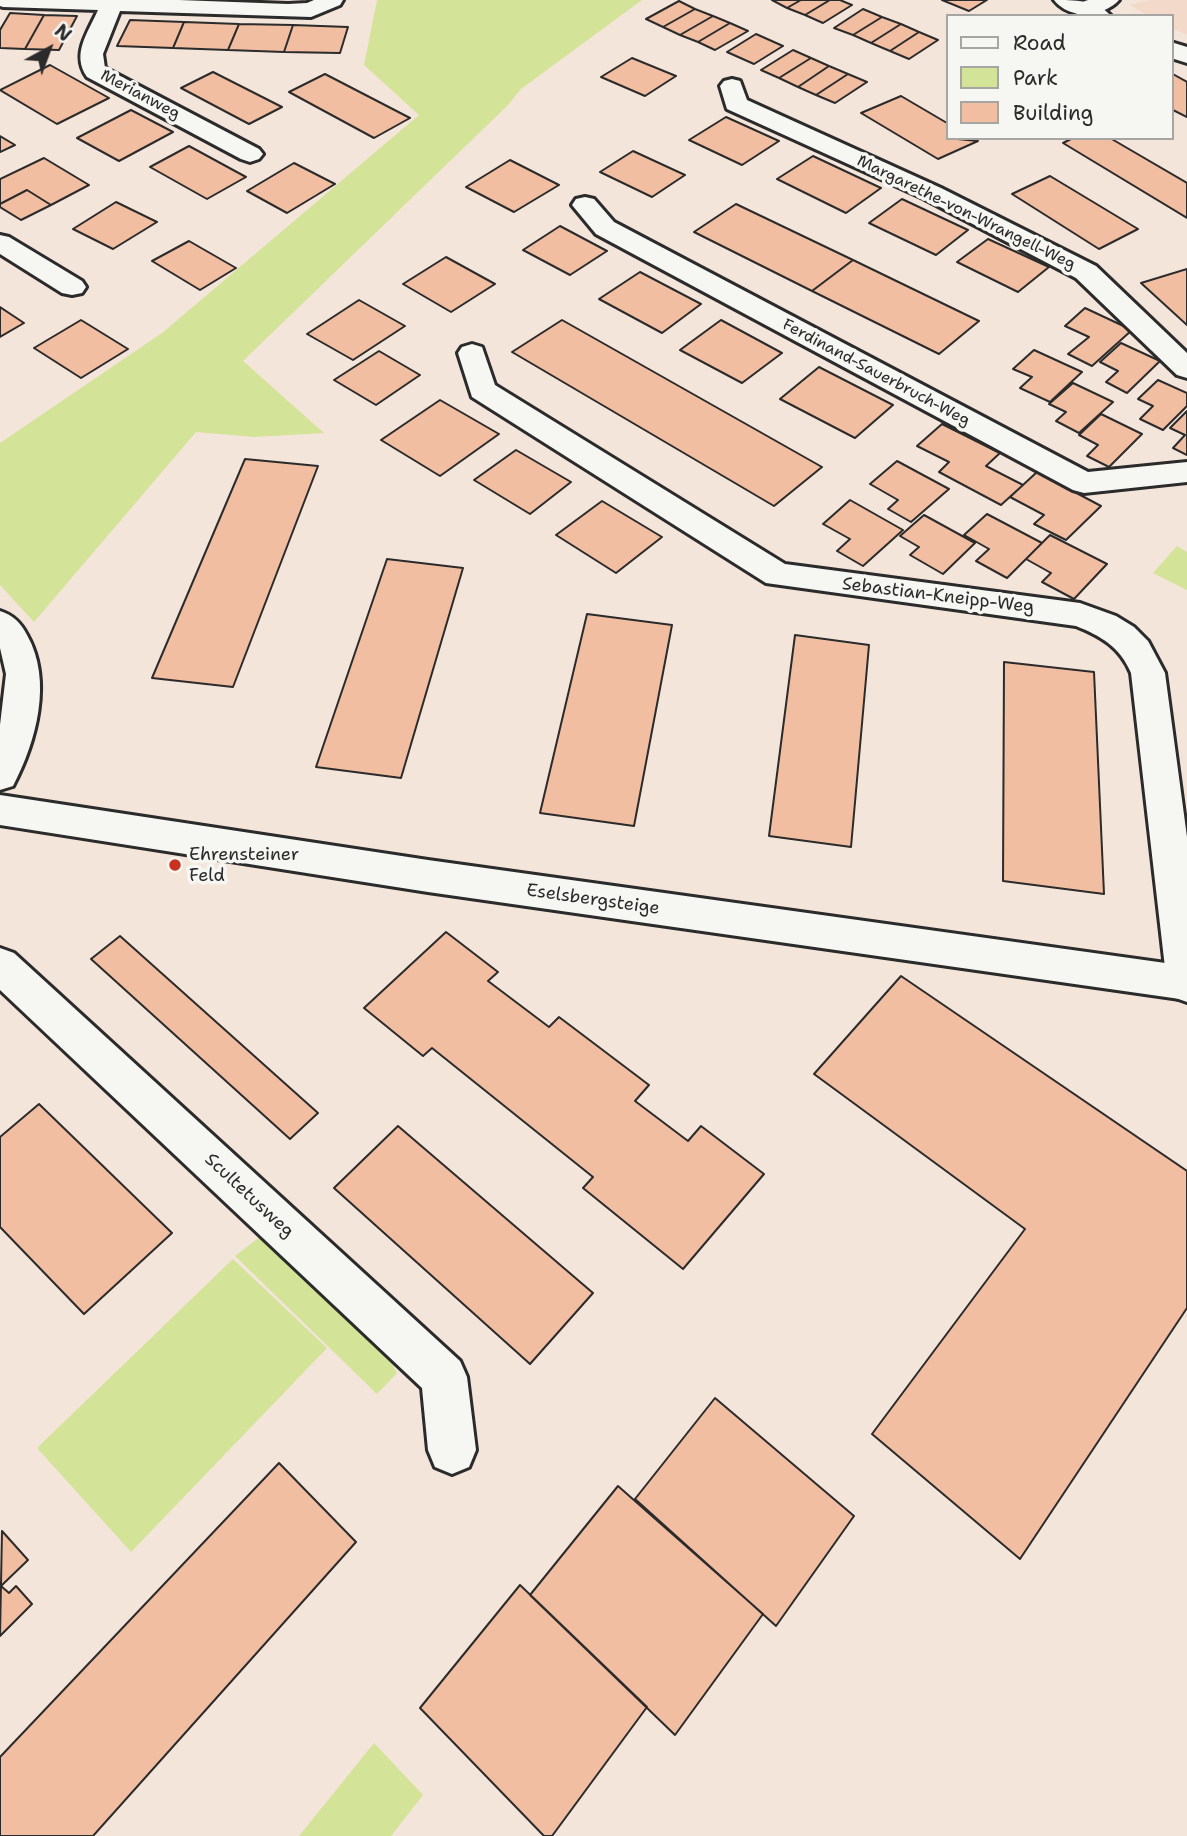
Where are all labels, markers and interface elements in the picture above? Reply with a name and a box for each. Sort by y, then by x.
north arrow [14,14,84,84]
legend [946,14,1173,140]
text: N [49,18,77,47]
text: Road [1013,29,1066,57]
text: Park [1013,64,1058,92]
street label: Merianweg [97,66,183,124]
text: Building [1013,99,1093,127]
street label: Margarethe-von-Wrangell-Weg [854,152,1078,274]
street label: Ferdinand-Sauerbruch-Weg [779,315,973,431]
street label: Sebastian-Kneipp-Weg [841,573,1035,619]
place label: Ehrensteiner Feld [189,844,299,886]
marker: Ehrensteiner Feld [167,857,183,873]
street label: Eselsbergsteige [525,880,661,920]
street label: Scultetusweg [200,1149,298,1243]

